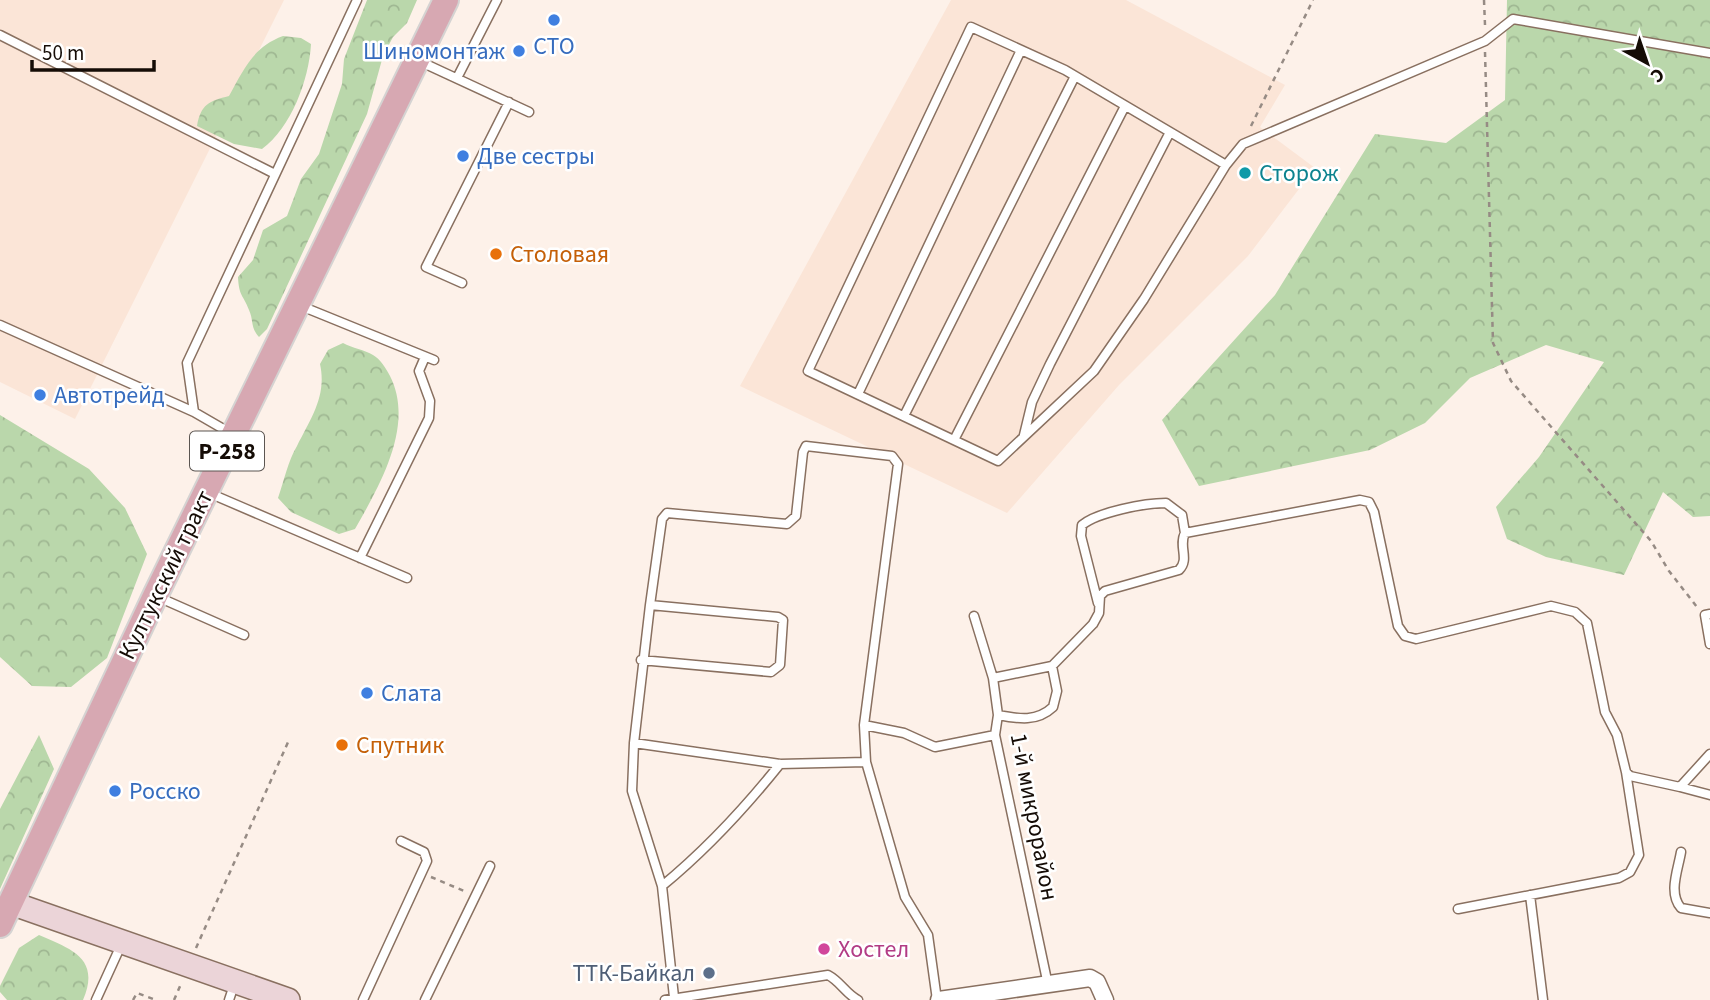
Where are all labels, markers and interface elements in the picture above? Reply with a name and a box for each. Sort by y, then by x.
marker: СТО [546,12,562,28]
scale bar [32,28,154,72]
north arrow [1612,28,1682,98]
place label: СТО [533,29,575,64]
place label: Шиномонтаж [363,34,505,69]
text: 50 m [42,38,84,68]
marker: Шиномонтаж [511,43,527,59]
text: С [1644,61,1670,89]
place label: Две сестры [477,139,595,174]
marker: Две сестры [455,148,471,164]
place label: Сторож [1259,156,1339,191]
marker: Сторож [1237,165,1253,181]
place label: Столовая [510,237,609,272]
marker: Столовая [488,246,504,262]
place label: Автотрейд [54,378,165,413]
marker: Автотрейд [32,387,48,403]
road number: Р-258 [190,432,264,471]
street label: Култукский тракт [110,484,222,666]
place label: Слата [381,676,442,711]
marker: Слата [359,685,375,701]
place label: Спутник [356,728,444,763]
street label: 1-й микрорайон [1001,730,1067,904]
marker: Спутник [334,737,350,753]
place label: Росско [129,774,201,809]
marker: Росско [107,783,123,799]
place label: Хостел [838,932,909,967]
marker: Хостел [816,941,832,957]
place label: ТТК-Байкал [573,956,695,991]
marker: ТТК-Байкал [701,965,717,981]

